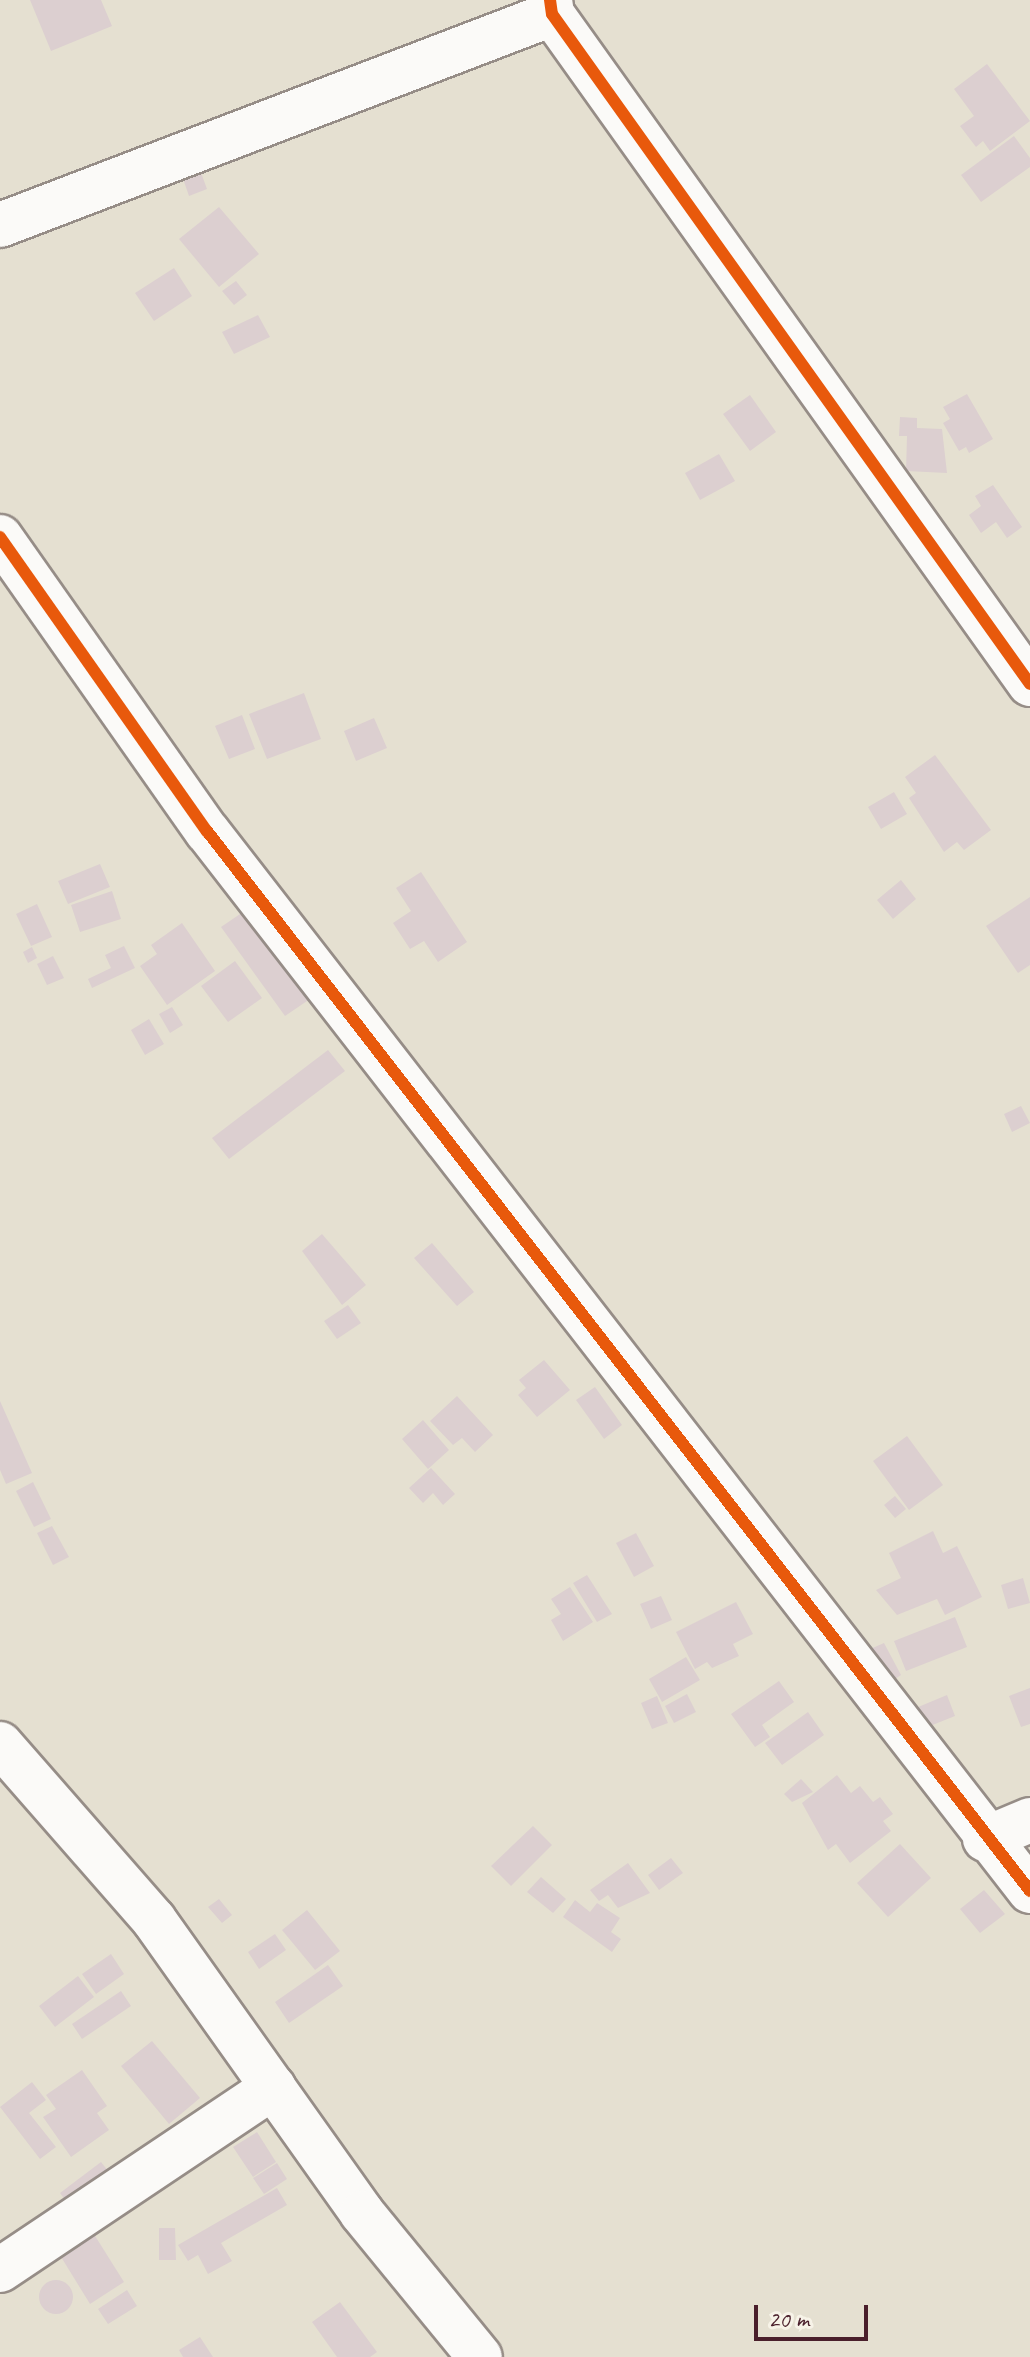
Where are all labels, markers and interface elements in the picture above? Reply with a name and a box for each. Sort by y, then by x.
scale bar [758,2289,872,2339]
text: 20 m [768,2304,809,2334]

